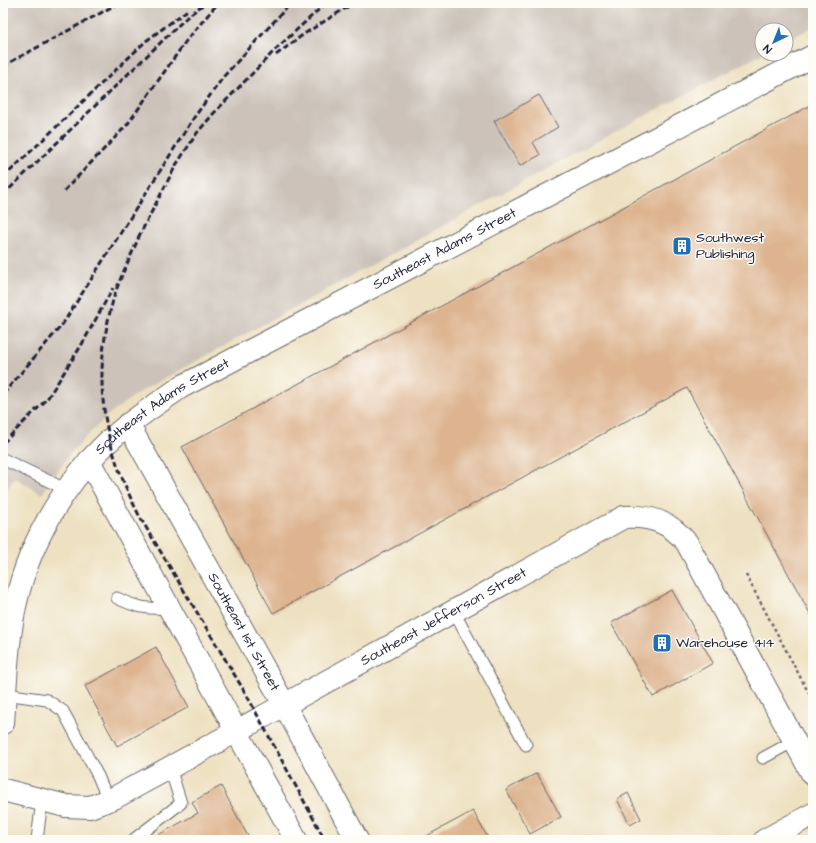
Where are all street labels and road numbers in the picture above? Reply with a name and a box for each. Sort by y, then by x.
street label: Southeast Adams Street [369,203,520,295]
street label: Southeast Adams Street [90,353,233,459]
street label: Southeast Jefferson Street [357,563,531,671]
street label: Southeast 1st Street [203,569,285,695]

